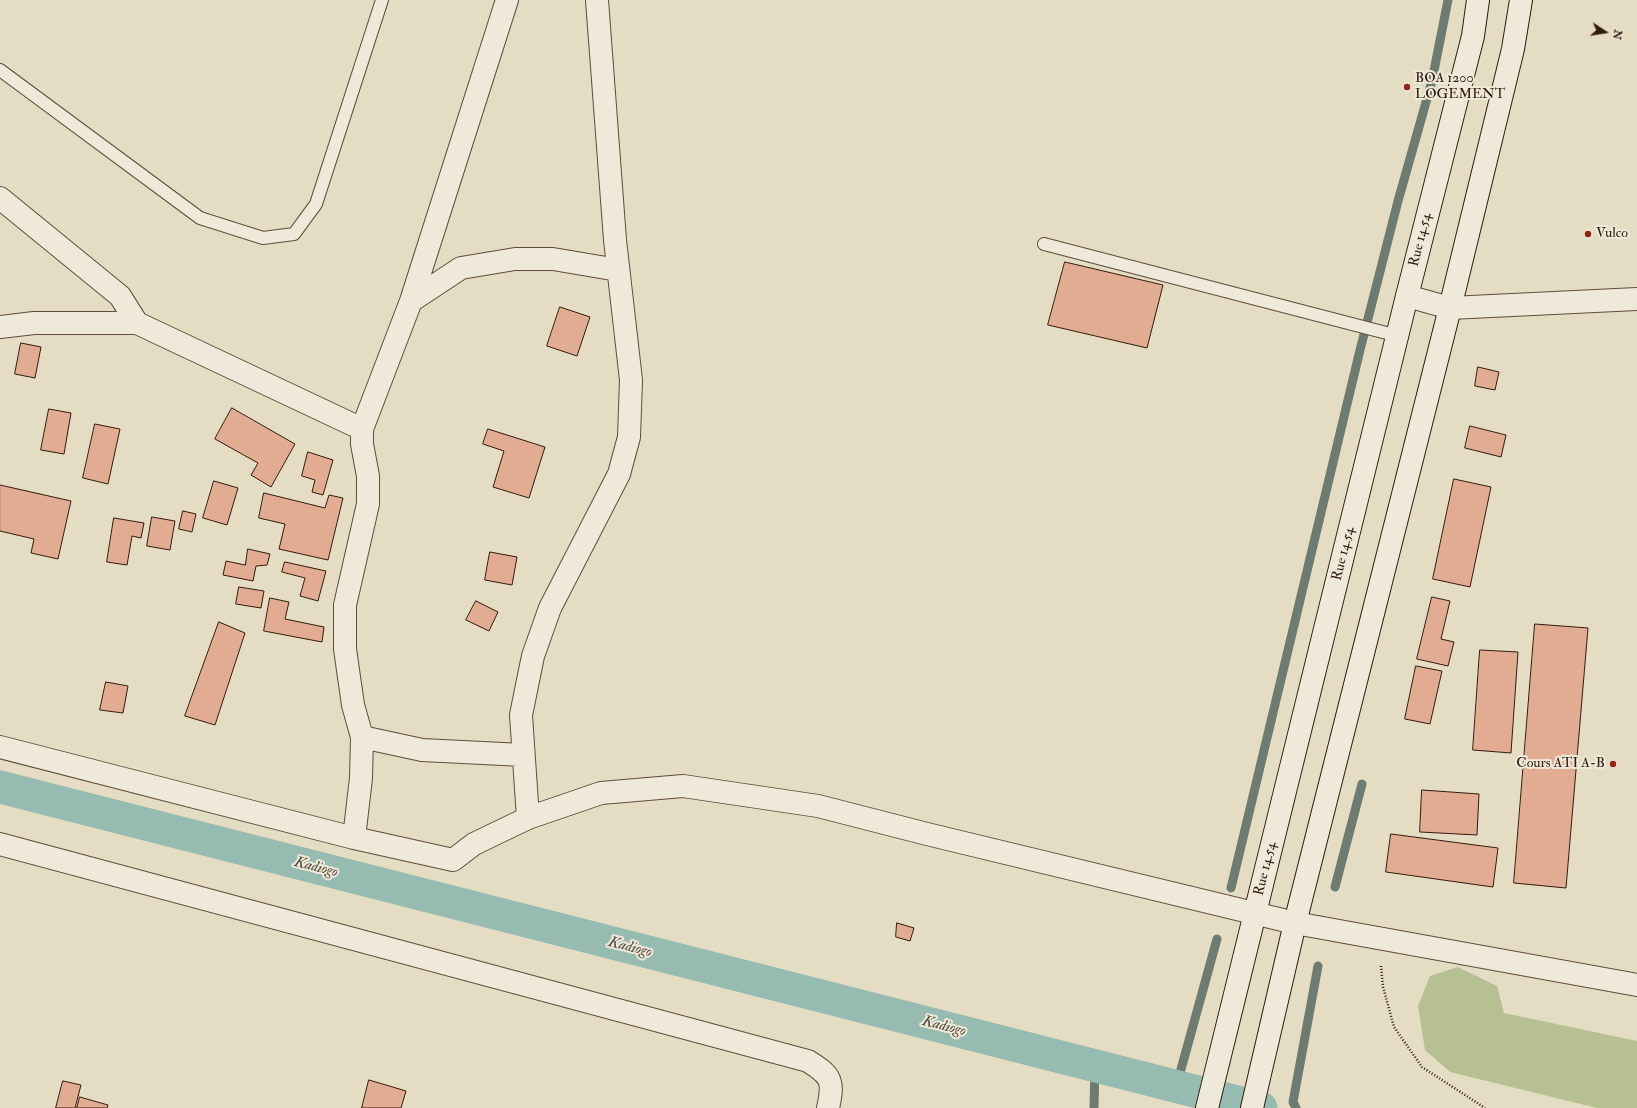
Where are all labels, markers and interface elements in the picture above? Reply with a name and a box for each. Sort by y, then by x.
north arrow [1585,12,1625,52]
text: N [1610,28,1625,41]
place label: BOA 1200 LOGEMENT [1415,71,1505,104]
marker: BOA 1200 LOGEMENT [1402,82,1412,92]
street label: Rue 14.54 [1406,211,1436,269]
place label: Vulco [1596,226,1628,242]
marker: Vulco [1583,229,1593,239]
street label: Rue 14.54 [1329,525,1359,583]
place label: Cours ATI A-B [1516,756,1605,772]
marker: Cours ATI A-B [1608,759,1618,769]
street label: Rue 14.54 [1251,840,1281,898]
water label: Kadiogo [292,854,340,882]
water label: Kadiogo [606,934,654,962]
water label: Kadiogo [920,1013,968,1041]

